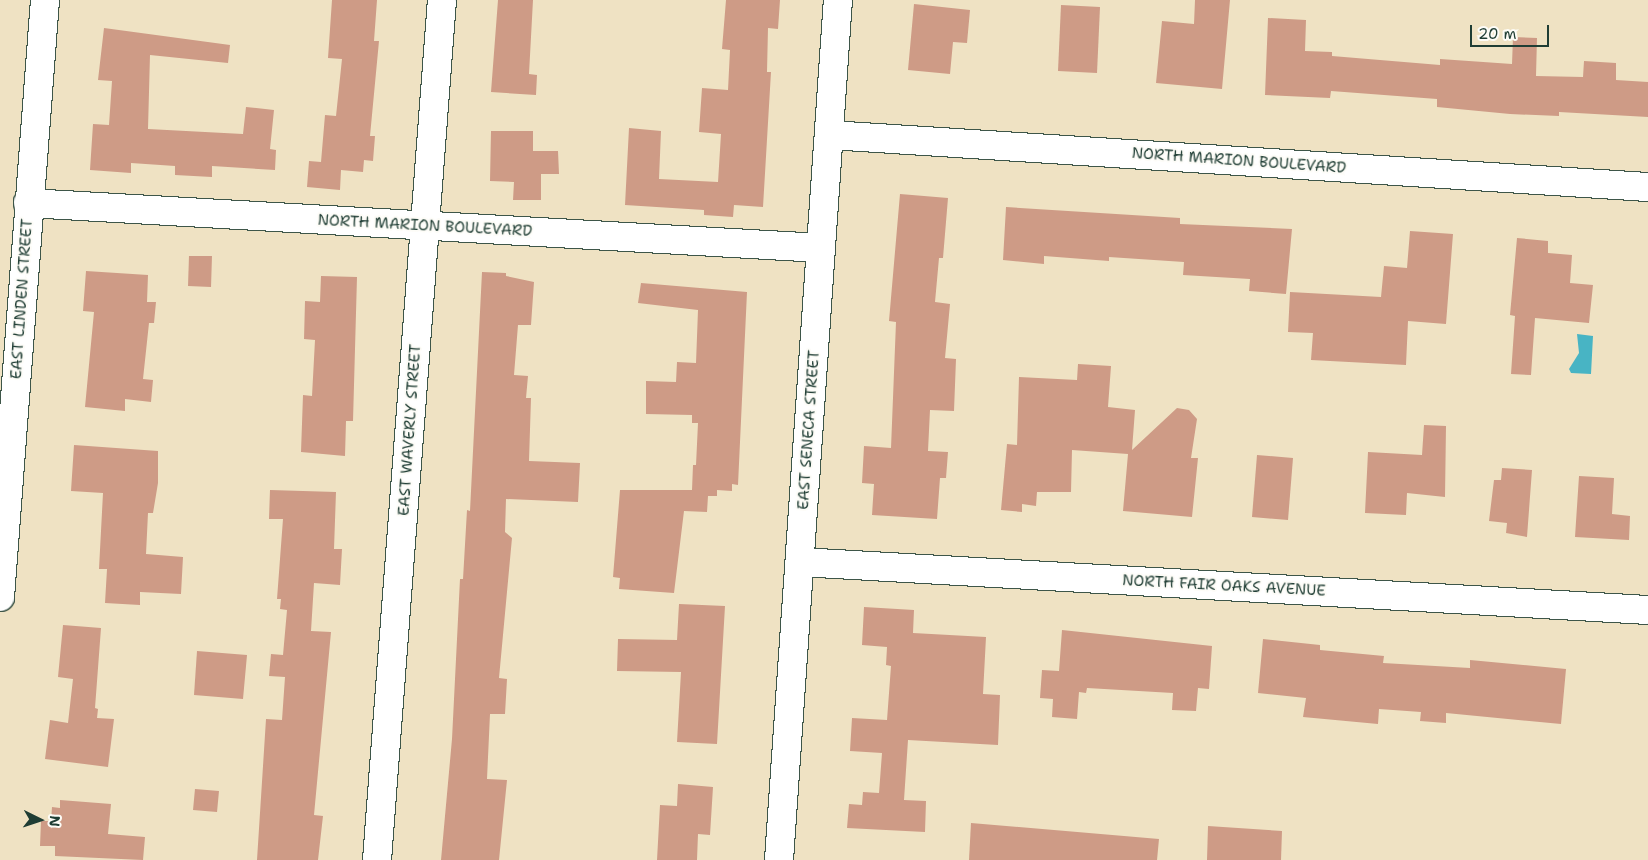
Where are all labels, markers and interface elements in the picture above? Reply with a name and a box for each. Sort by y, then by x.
scale bar [1473,15,1552,47]
text: 20 m [1478,24,1517,44]
street label: NORTH MARION BOULEVARD [1131,145,1347,177]
street label: NORTH MARION BOULEVARD [317,211,533,241]
street label: EAST LINDEN STREET [7,218,37,380]
street label: EAST WAVERLY STREET [395,343,425,517]
street label: EAST SENECA STREET [794,350,824,510]
street label: NORTH FAIR OAKS AVENUE [1122,572,1326,600]
north arrow [15,795,65,845]
text: N [46,815,64,827]

